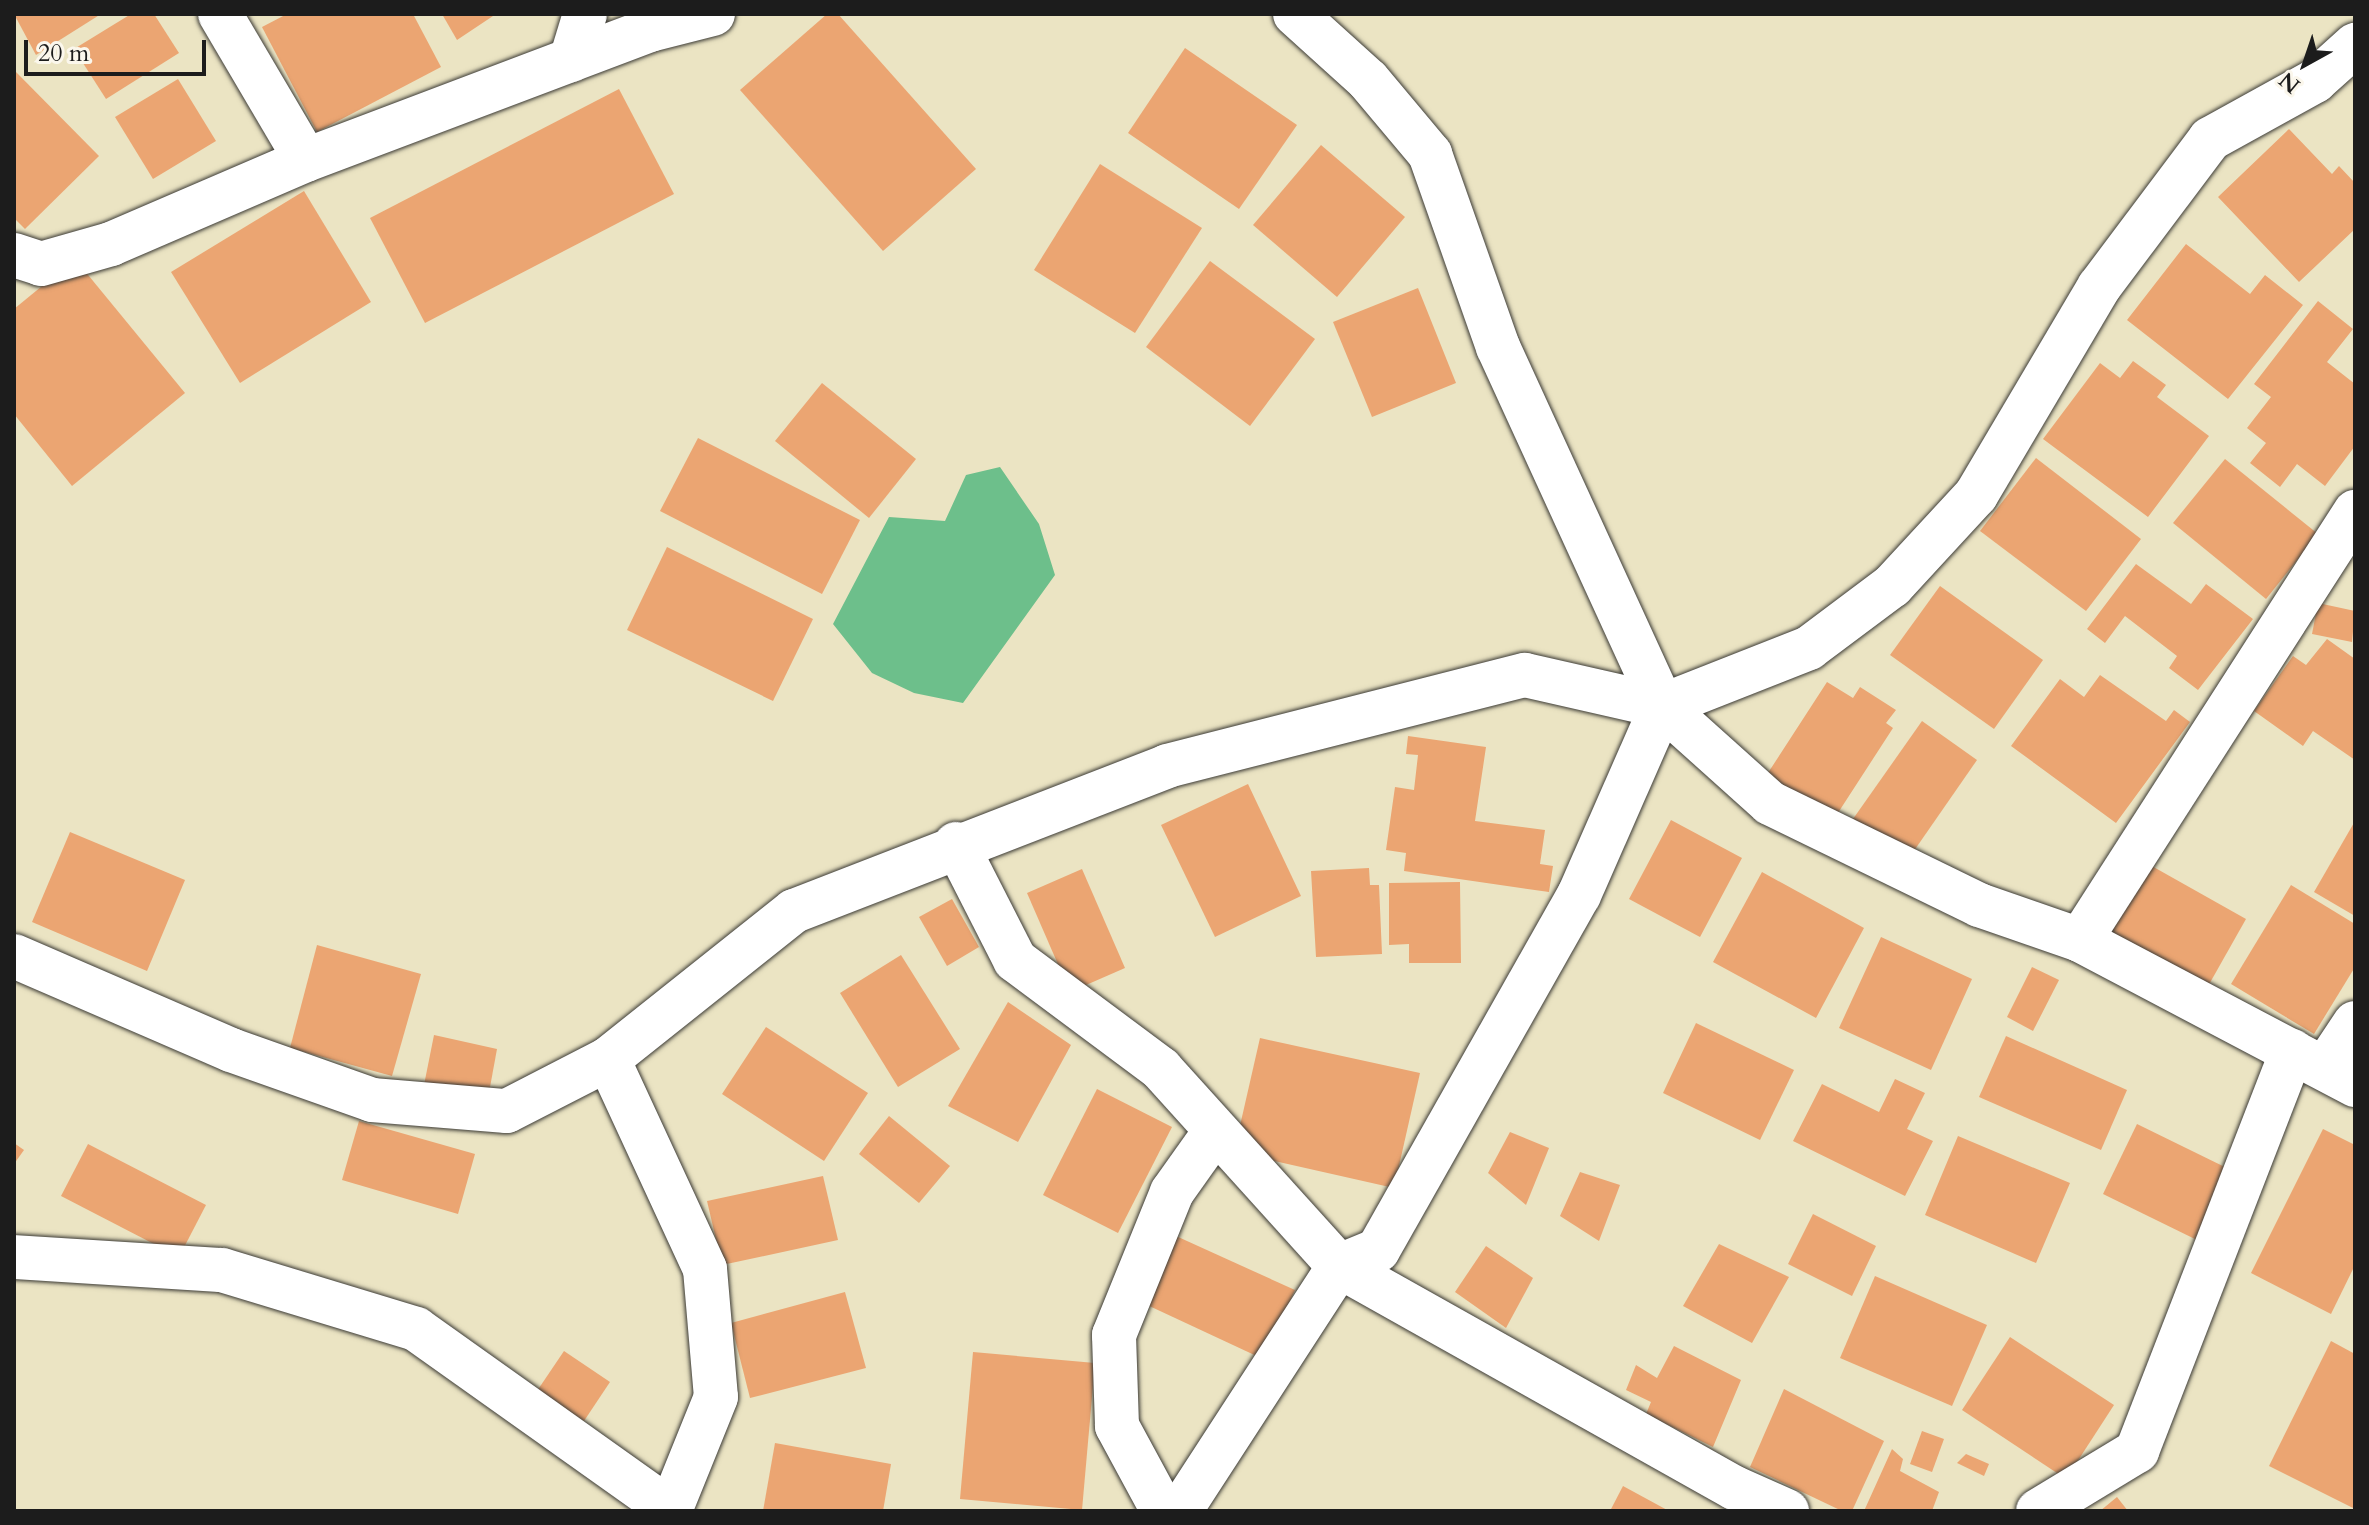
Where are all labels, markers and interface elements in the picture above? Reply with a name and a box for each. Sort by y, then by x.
scale bar [28,24,210,74]
north arrow [2265,24,2345,104]
text: 20 m [38,37,89,70]
text: N [2273,65,2307,100]

